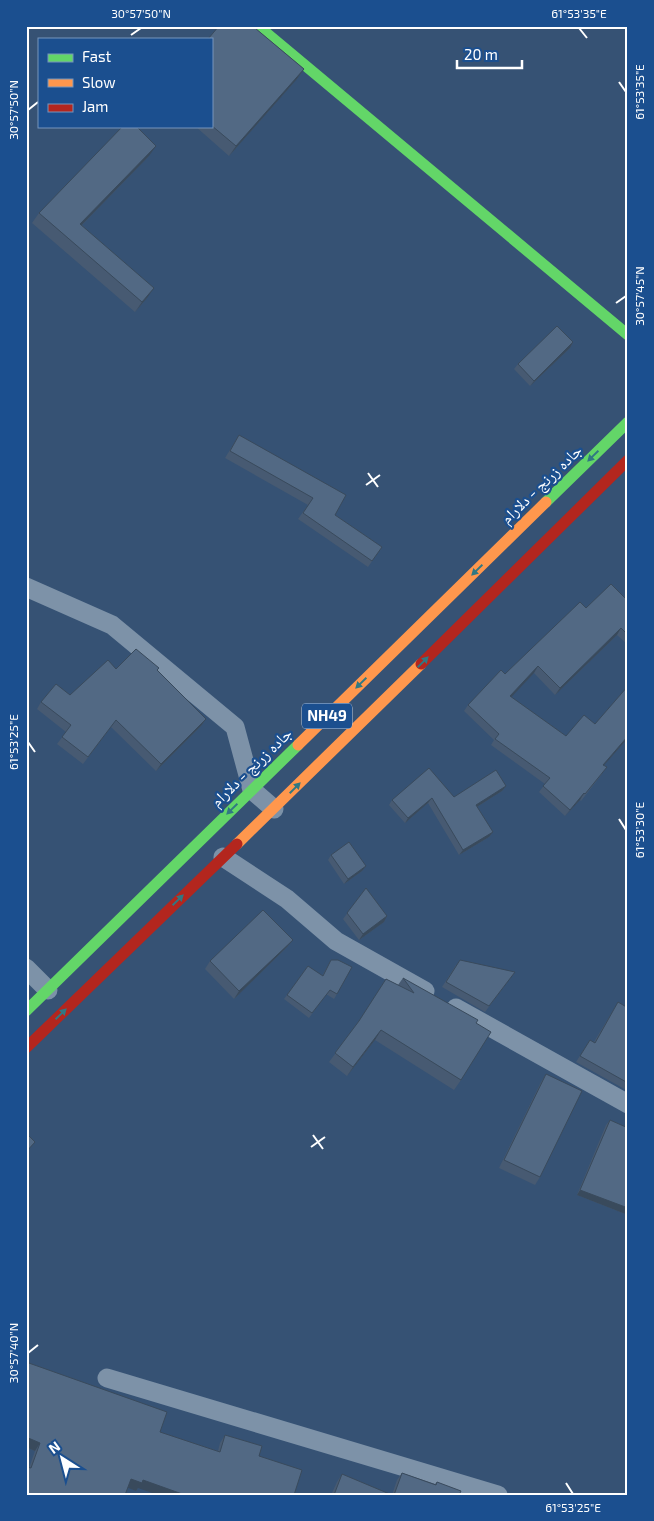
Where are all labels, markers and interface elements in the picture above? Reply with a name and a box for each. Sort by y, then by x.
text: 30°57'50"N [111,6,171,20]
text: 61°53'35"E [551,6,607,20]
legend [38,38,212,128]
scale bar [457,38,522,70]
text: 20 m [464,45,498,63]
text: Fast [82,47,112,65]
text: 61°53'35"E [632,64,646,120]
text: Slow [82,73,116,91]
text: 30°57'50"N [6,80,20,140]
text: Jam [82,97,108,115]
text: 30°57'45"N [632,266,646,326]
street label: جاده زرنج - دلارام [496,440,587,529]
one-way arrow [587,450,599,462]
one-way arrow [471,563,483,575]
one-way arrow [417,656,429,668]
one-way arrow [355,677,367,689]
road number: NH49 [302,704,352,728]
text: 61°53'25"E [6,714,20,770]
street label: جاده زرنج - دلارام [206,723,297,812]
one-way arrow [289,782,301,794]
text: 61°53'30"E [632,801,646,858]
one-way arrow [226,803,238,815]
one-way arrow [172,895,184,907]
one-way arrow [55,1008,67,1020]
text: 30°57'40"N [6,1323,20,1383]
north arrow [38,1434,88,1484]
text: N [45,1437,63,1457]
text: 61°53'25"E [545,1500,601,1514]

